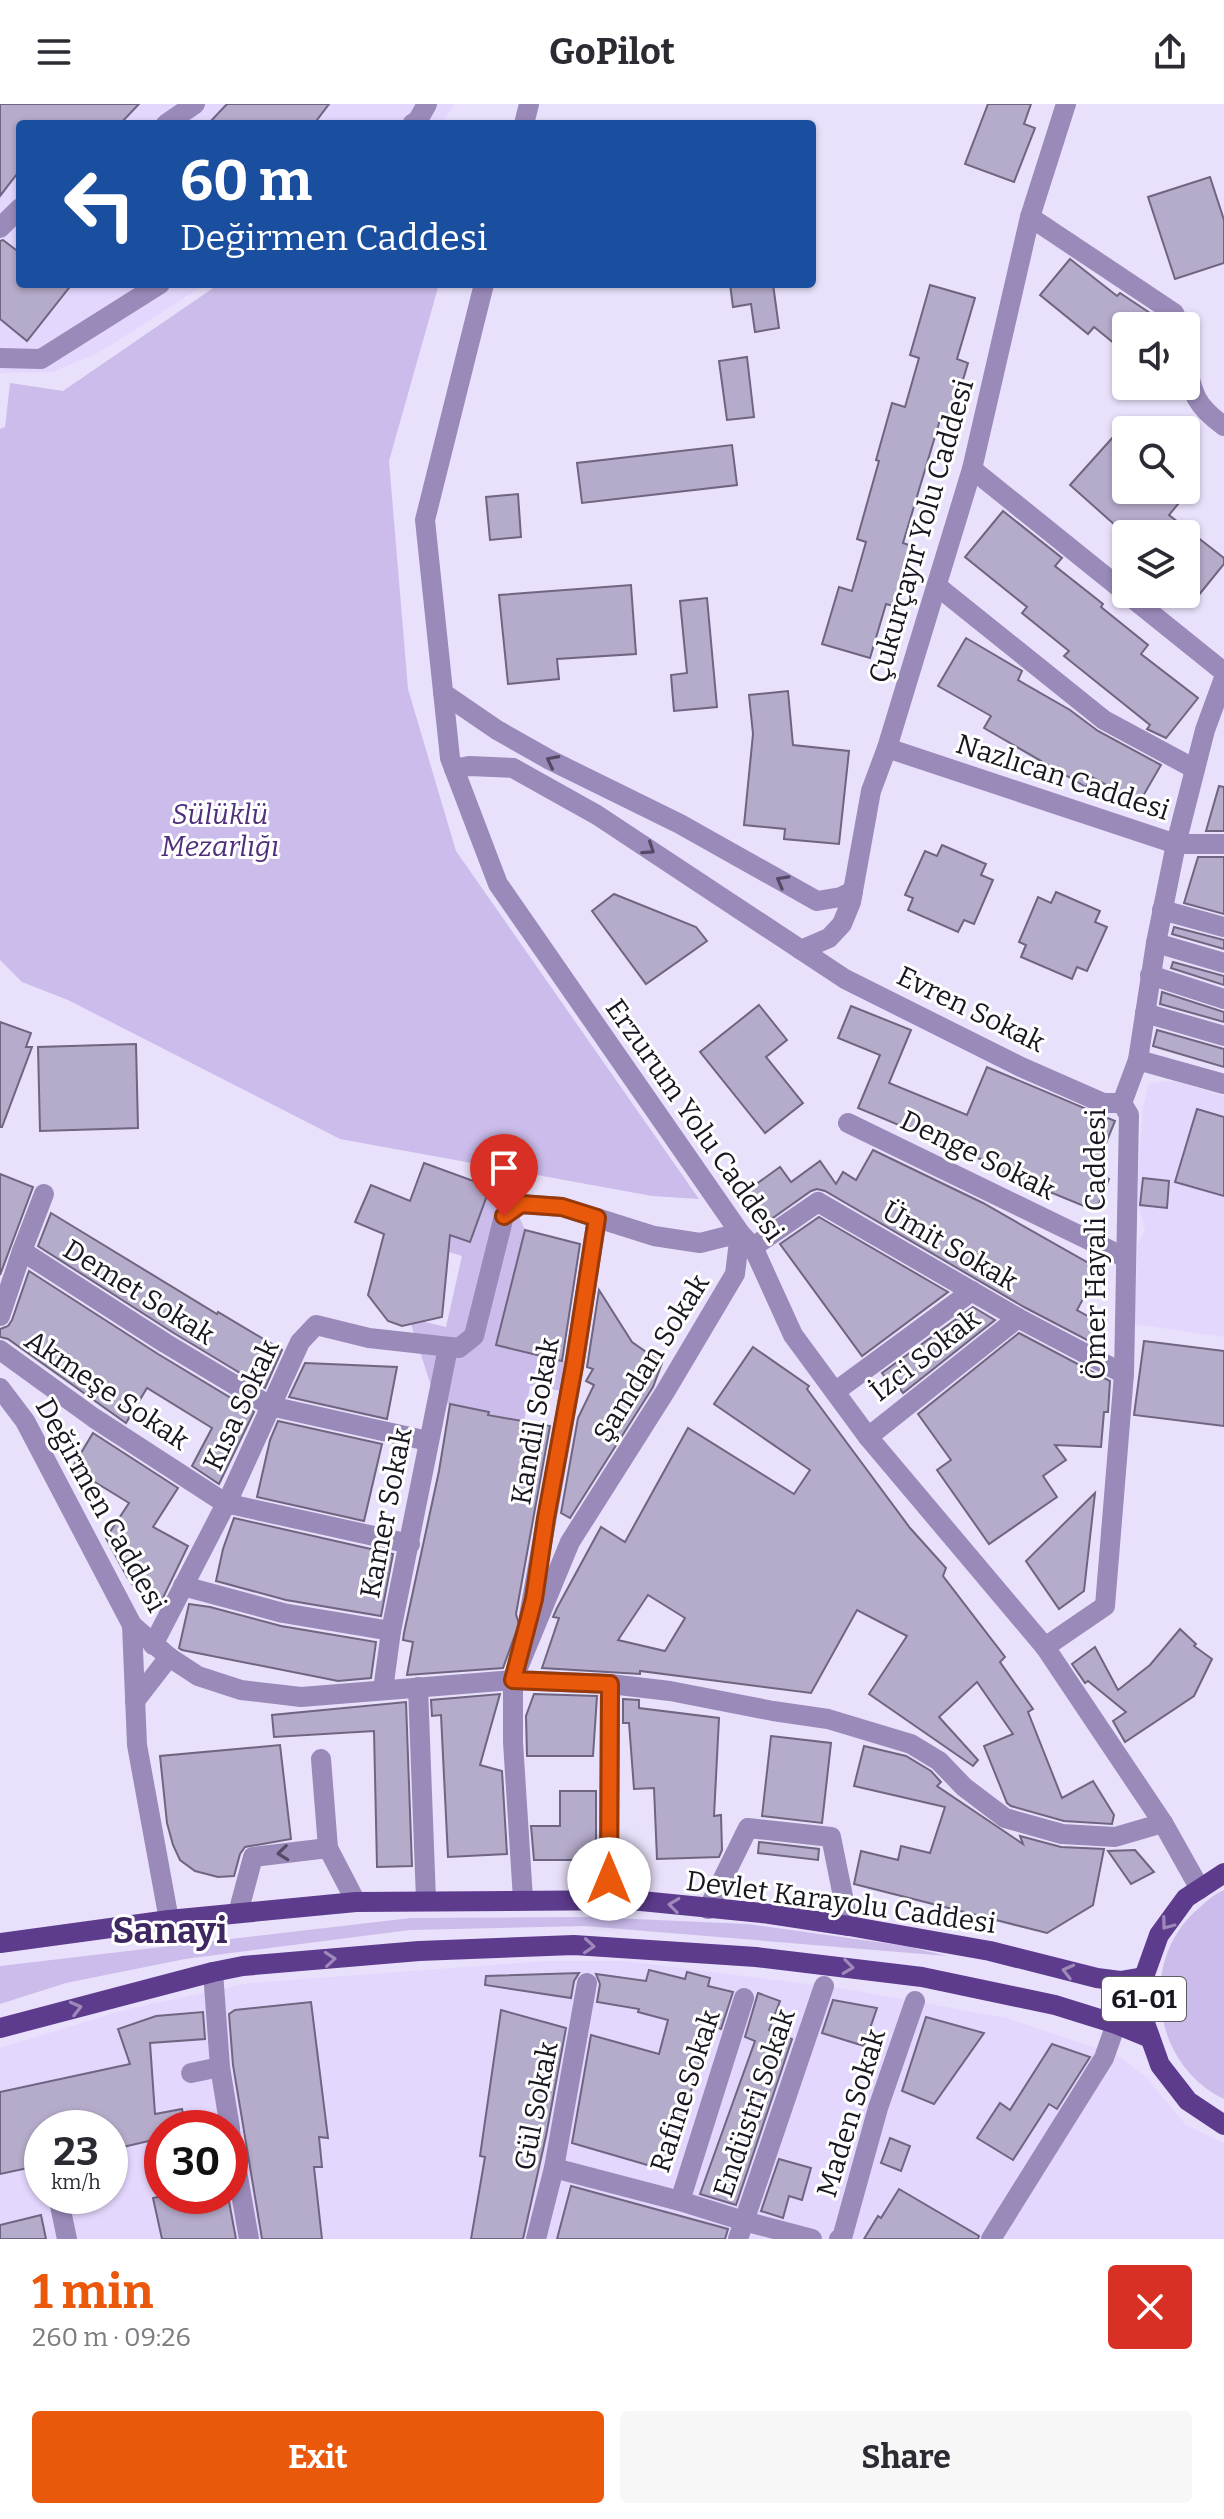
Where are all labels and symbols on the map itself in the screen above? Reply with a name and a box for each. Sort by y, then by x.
street label: Çukurçayır Yolu Caddesi [862,375,980,687]
street label: Nazlıcan Caddesi [952,727,1174,827]
one-way arrow [545,755,560,770]
park label: Sülüklü Mezarlığı [161,798,279,863]
one-way arrow [640,840,654,855]
one-way arrow [776,875,791,890]
street label: Evren Sokak [892,959,1050,1059]
street label: Erzurum Yolu Caddesi [599,992,791,1248]
street label: Denge Sokak [895,1103,1061,1207]
street label: Ömer Hayali Caddesi [1079,1108,1112,1380]
pin [470,1134,538,1216]
street label: Ümit Sokak [877,1194,1024,1298]
street label: Demet Sokak [57,1232,221,1352]
street label: Şamdan Sokak [586,1268,716,1448]
street label: İzci Sokak [864,1302,986,1408]
street label: Akmeşe Sokak [19,1323,195,1457]
street label: Kısa Sokak [196,1334,286,1476]
street label: Kandil Sokak [504,1335,566,1507]
street label: Değirmen Caddesi [29,1392,173,1618]
street label: Kamer Sokak [353,1425,419,1601]
position arrow [567,1837,651,1921]
one-way arrow [276,1845,289,1862]
street label: Devlet Karayolu Caddesi [684,1864,998,1940]
one-way arrow [667,1897,681,1914]
district label: Sanayi [113,1909,227,1953]
one-way arrow [1162,1916,1176,1930]
one-way arrow [583,1937,596,1954]
one-way arrow [324,1950,337,1967]
one-way arrow [842,1958,855,1975]
one-way arrow [1061,1963,1075,1980]
road number: 61-01 [1102,1977,1186,2021]
one-way arrow [68,2001,82,2018]
street label: Endüstri Sokak [706,2004,802,2202]
street label: Rafine Sokak [643,2005,727,2177]
street label: Maden Sokak [810,2025,892,2201]
street label: Gül Sokak [507,2039,565,2173]
speed limit sign: 30 [144,2110,248,2214]

